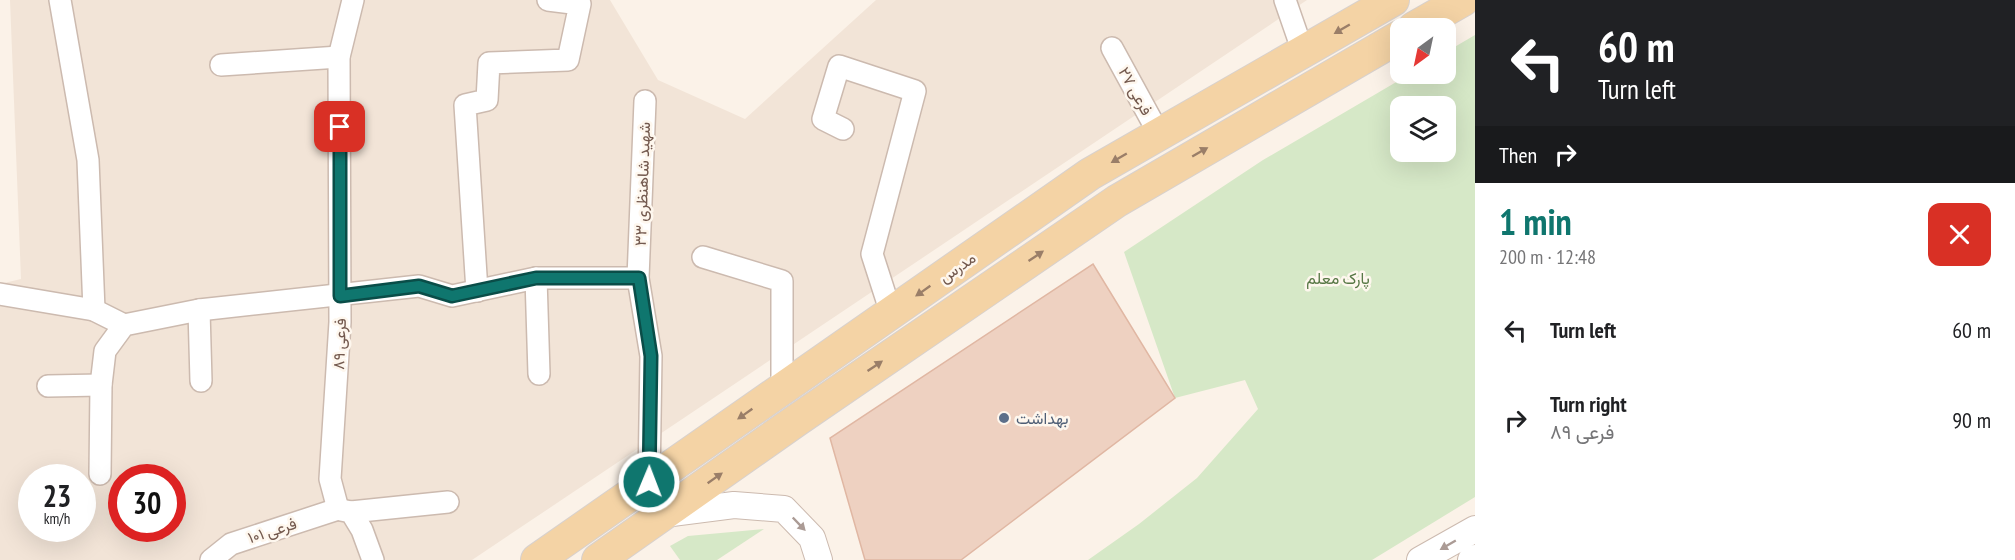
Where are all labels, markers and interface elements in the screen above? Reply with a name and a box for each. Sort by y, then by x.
north arrow [1390,18,1456,84]
map controls [1390,18,1456,162]
text: 60 m [1598,19,1675,74]
one-way arrow [1333,24,1350,34]
icon: left [1499,24,1577,102]
street label: فرعی ۲۷ [1114,63,1157,119]
text: Turn left [1598,72,1676,106]
button: layers [1390,96,1456,162]
pin [314,101,365,152]
icon: arrive [323,110,356,143]
street label: ۳۳ شهید شاهنظری [630,122,655,247]
icon: right [1549,138,1582,171]
text: Then [1499,141,1537,169]
one-way arrow [1192,147,1208,158]
one-way arrow [1110,152,1127,162]
text: 1 min [1499,198,1572,245]
button: close [1928,203,1991,266]
text: 200 m · 12:48 [1499,244,1596,270]
street label: مدرس [935,247,980,288]
one-way arrow [1027,250,1043,262]
park label: پارک معلم [1306,268,1370,290]
one-way arrow [915,285,931,297]
icon: left [1499,314,1532,347]
text: Turn left [1550,316,1616,344]
text: 60 m [1952,316,1991,344]
street label: فرعی ۸۹ [328,318,351,370]
one-way arrow [866,361,883,372]
text: Turn right [1550,390,1627,418]
icon: right [1499,404,1532,437]
text: 90 m [1952,406,1991,434]
one-way arrow [738,408,754,420]
place label: بهداشت [1016,408,1068,429]
marker: بهداشت [997,411,1011,425]
text: فرعی ۸۹ [1550,419,1614,445]
position arrow [617,450,681,514]
speed limit sign: 30 [108,464,186,542]
one-way arrow [706,472,722,484]
text: 23 [43,476,71,515]
text: km/h [44,509,70,528]
street label: فرعی ۱۰۱ [245,513,299,548]
one-way arrow [792,517,806,532]
one-way arrow [1440,539,1456,550]

